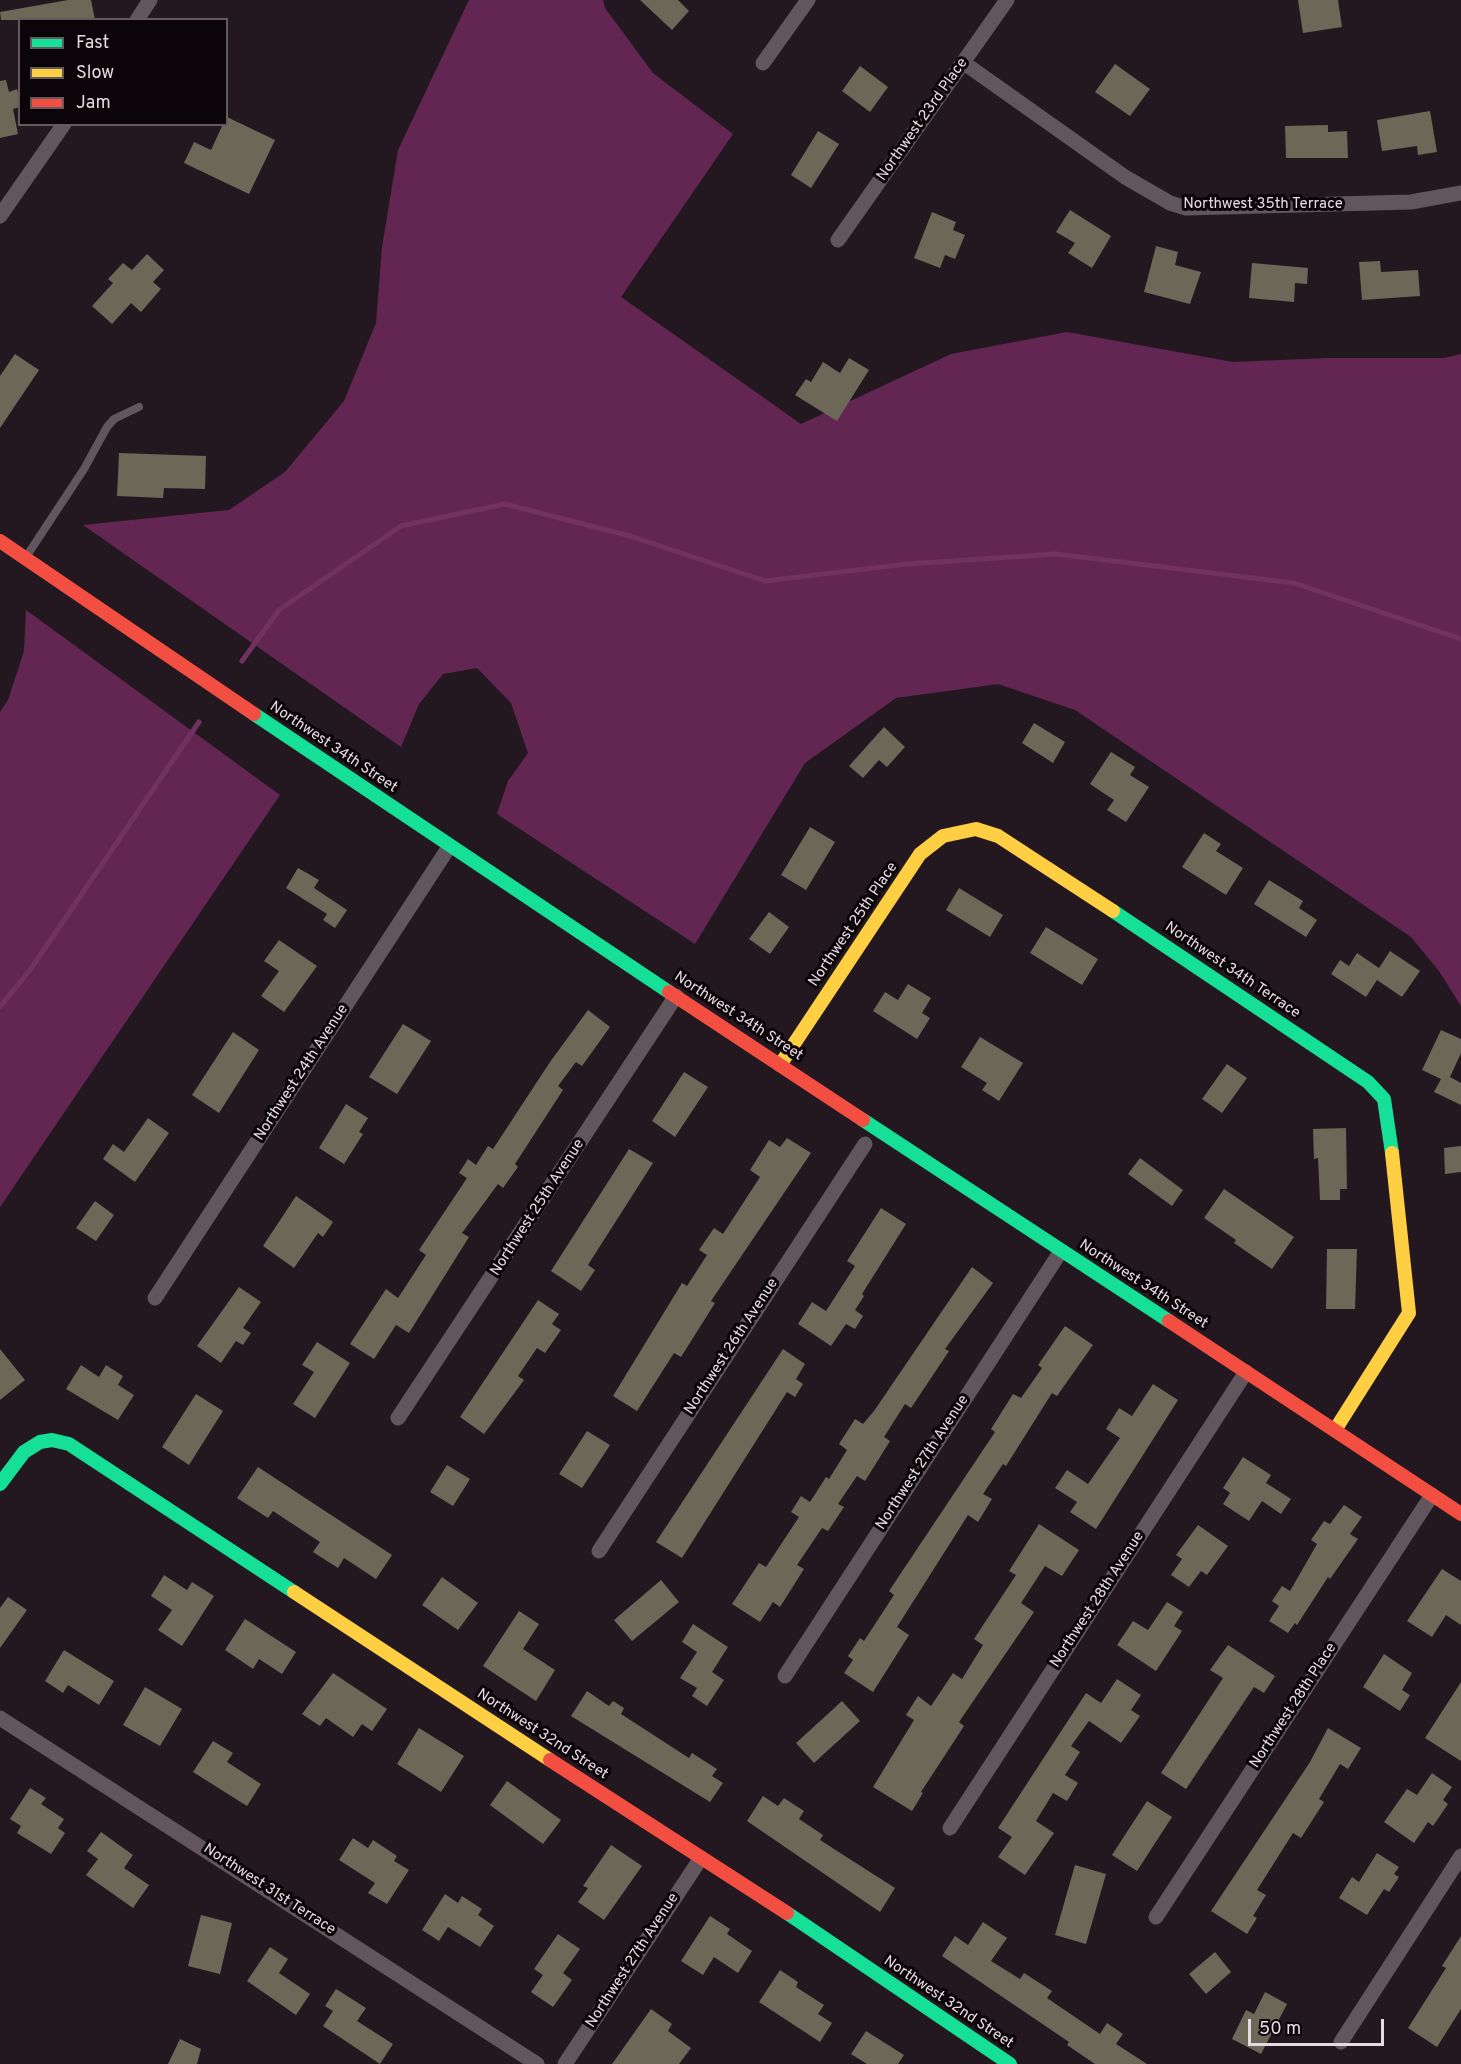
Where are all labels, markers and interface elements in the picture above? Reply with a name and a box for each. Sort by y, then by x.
legend [18,18,228,126]
text: Fast [76,32,109,55]
street label: Northwest 23rd Place [874,55,972,185]
text: Slow [76,62,114,85]
text: Jam [76,92,111,115]
street label: Northwest 35th Terrace [1183,196,1343,214]
street label: Northwest 34th Street [266,699,400,797]
street label: Northwest 25th Place [806,859,902,991]
street label: Northwest 34th Terrace [1161,919,1303,1023]
street label: Northwest 34th Street [670,969,806,1065]
street label: Northwest 24th Avenue [251,1001,353,1145]
street label: Northwest 25th Avenue [487,1136,589,1280]
street label: Northwest 34th Street [1075,1237,1211,1333]
street label: Northwest 26th Avenue [681,1275,783,1419]
street label: Northwest 27th Avenue [873,1392,973,1534]
street label: Northwest 28th Avenue [1047,1529,1149,1671]
street label: Northwest 28th Place [1247,1640,1341,1772]
street label: Northwest 32nd Street [473,1686,611,1784]
street label: Northwest 31st Terrace [199,1840,339,1940]
street label: Northwest 27th Avenue [583,1890,683,2032]
street label: Northwest 32nd Street [880,1953,1016,2053]
scale bar [1251,2007,1388,2045]
text: 50 m [1259,2018,1301,2041]

